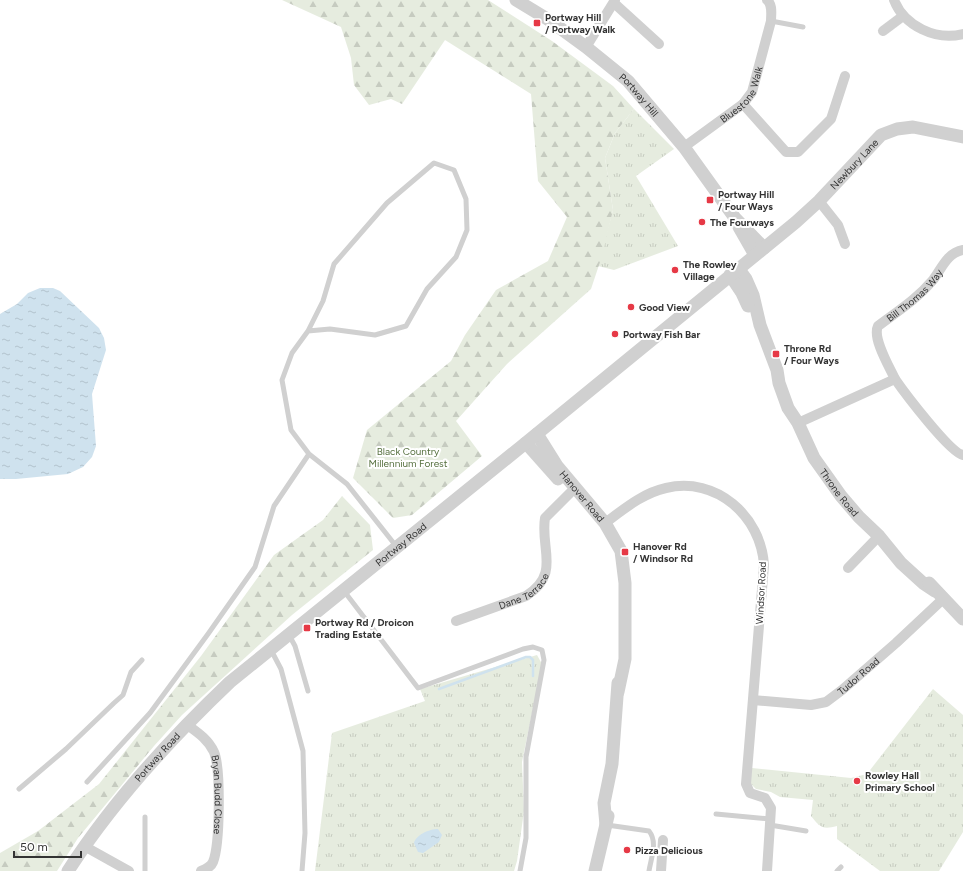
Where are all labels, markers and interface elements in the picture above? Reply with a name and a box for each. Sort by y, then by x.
place label: Portway Hill / Portway Walk [545,11,616,36]
marker: Portway Hill / Portway Walk [532,18,542,28]
street label: Bluestone Walk [717,65,765,125]
street label: Portway Hill [617,70,662,119]
street label: Newbury Lane [827,135,881,192]
place label: Portway Hill / Four Ways [718,188,774,213]
marker: Portway Hill / Four Ways [705,195,715,205]
place label: The Fourways [710,216,774,229]
marker: The Fourways [697,217,707,227]
place label: The Rowley Village [683,258,737,283]
marker: The Rowley Village [670,265,680,275]
street label: Bill Thomas Way [883,266,946,324]
place label: Good View [639,301,691,314]
marker: Good View [626,302,636,312]
place label: Portway Fish Bar [623,328,700,341]
marker: Portway Fish Bar [610,329,620,339]
place label: Throne Rd / Four Ways [784,342,839,367]
marker: Throne Rd / Four Ways [771,349,781,359]
park label: Black Country Millennium Forest [368,445,448,470]
street label: Throne Road [817,466,862,519]
street label: Hanover Road [557,468,608,525]
street label: Portway Road [372,519,429,569]
place label: Hanover Rd / Windsor Rd [633,540,693,565]
marker: Hanover Rd / Windsor Rd [620,547,630,557]
street label: Windsor Road [753,561,769,625]
street label: Dane Terrace [497,571,551,612]
place label: Portway Rd / Droicon Trading Estate [315,616,414,641]
marker: Portway Rd / Droicon Trading Estate [302,623,312,633]
street label: Tudor Road [835,654,882,698]
street label: Portway Road [131,729,183,784]
street label: Bryan Budd Close [209,754,225,835]
place label: Rowley Hall Primary School [865,769,935,794]
marker: Rowley Hall Primary School [852,776,862,786]
scale bar [14,833,81,859]
text: 50 m [20,840,48,854]
place label: Pizza Delicious [635,844,703,857]
marker: Pizza Delicious [622,845,632,855]

